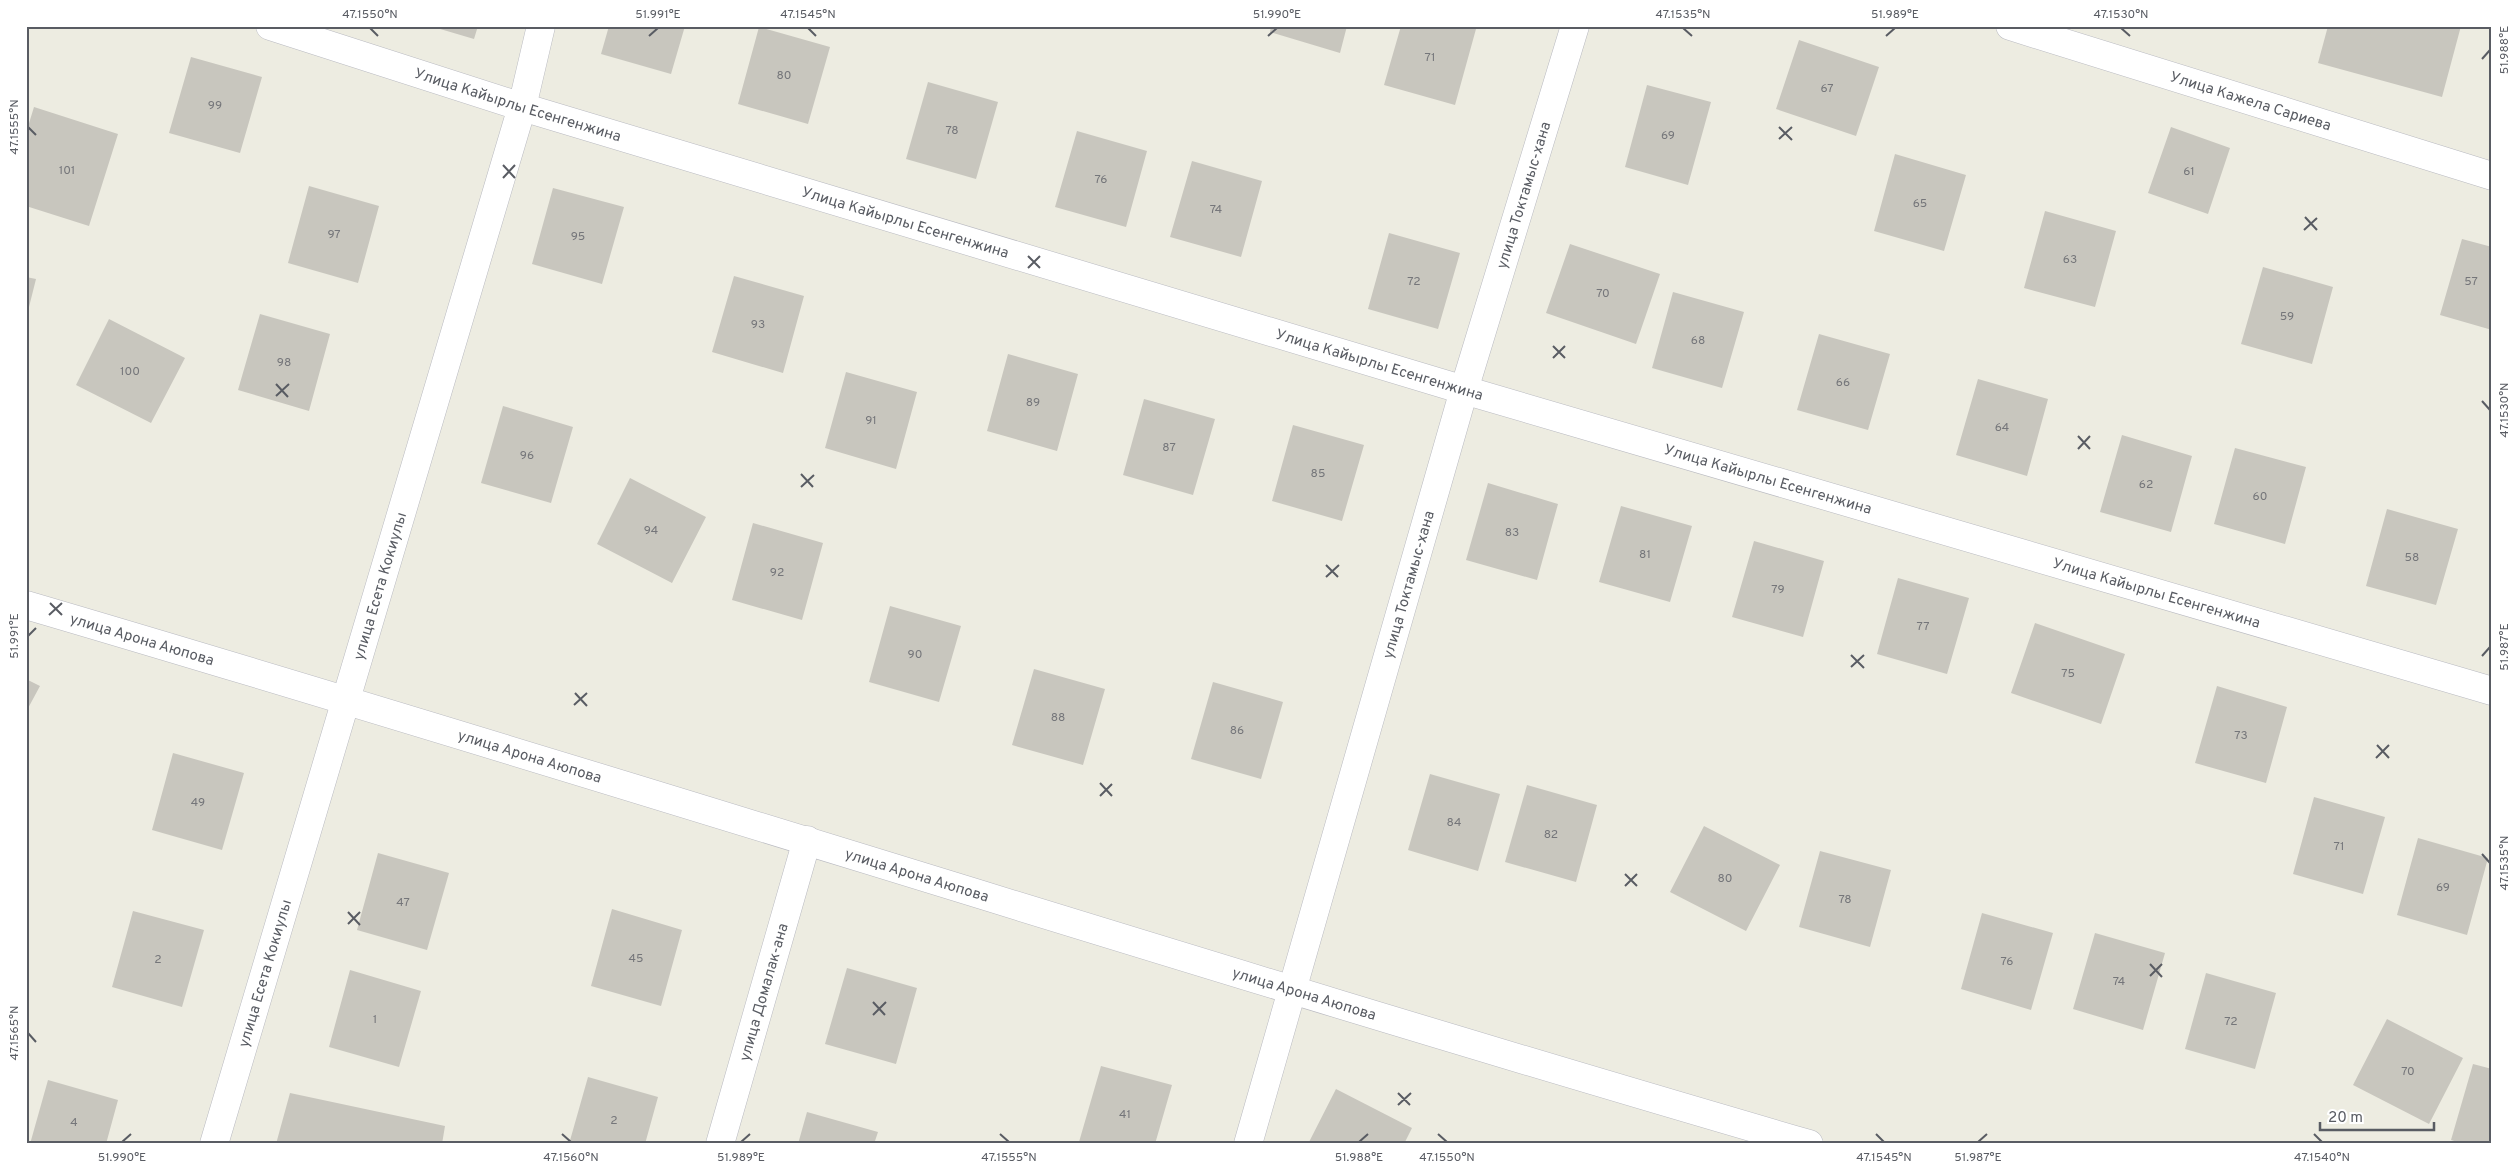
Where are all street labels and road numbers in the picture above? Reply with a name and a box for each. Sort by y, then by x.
street label: Улица Кайырлы Есенгенжина [412,65,623,147]
street label: Улица Кажела Сариева [2167,68,2333,136]
street label: улица Токтамыс-хана [1493,120,1556,272]
street label: Улица Кайырлы Есенгенжина [799,184,1011,264]
street label: Улица Кайырлы Есенгенжина [1273,326,1485,406]
street label: Улица Кайырлы Есенгенжина [1661,441,1874,520]
street label: улица Токтамыс-хана [1380,509,1440,661]
street label: улица Есета Кокиулы [350,510,412,663]
street label: Улица Кайырлы Есенгенжина [2050,555,2262,634]
street label: улица Арона Аюпова [67,610,216,671]
street label: улица Арона Аюпова [455,727,604,789]
street label: улица Арона Аюпова [842,845,991,908]
street label: улица Есета Кокиулы [235,898,297,1050]
street label: улица Домалак-ана [736,921,794,1064]
street label: улица Арона Аюпова [1229,964,1378,1026]

